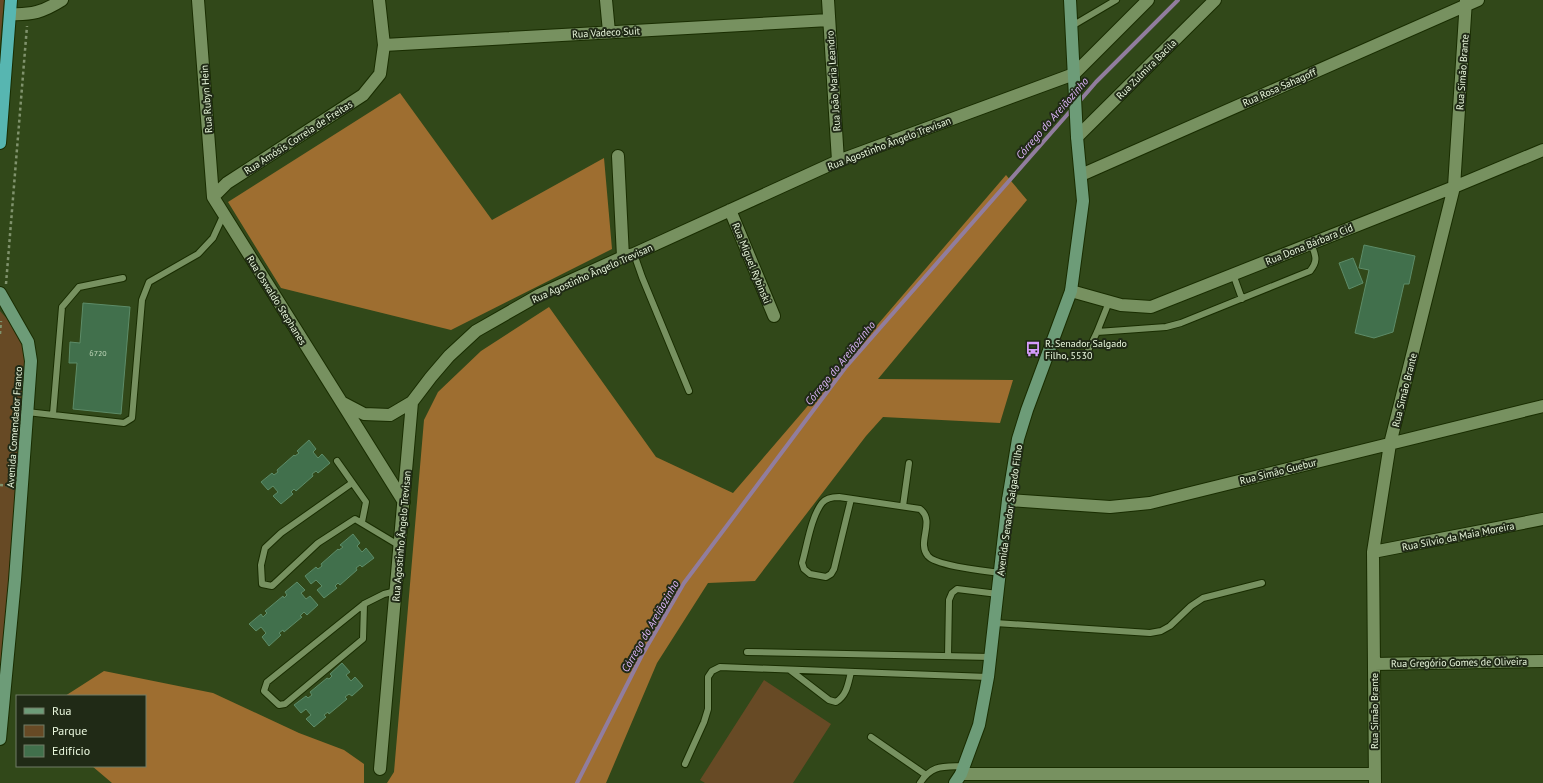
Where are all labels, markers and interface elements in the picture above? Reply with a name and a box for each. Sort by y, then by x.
street label: Rua Vadeco Suit [572,24,641,41]
street label: Rua João Maria Leandro [823,30,844,132]
street label: Rua Simão Brante [1453,34,1472,110]
street label: Rua Zulmira Bacila [1114,36,1179,102]
street label: Rua Rubyn Hein [198,65,215,133]
street label: Rua Rosa Sahagoff [1240,65,1319,110]
water label: Córrego do Areiãozinho [1013,74,1092,162]
street label: Rua Amósis Correia de Freitas [242,97,355,177]
street label: Rua Agostinho Ângelo Trevisan [826,114,953,173]
street label: Rua Miguel Rybinski [729,221,774,306]
street label: Rua Dona Bárbara Cid [1264,221,1355,268]
street label: Rua Agostinho Ângelo Trevisan [530,241,655,306]
street label: Rua Oswaldo Stephanes [244,253,309,347]
water label: Córrego do Areiãozinho [802,318,879,408]
place label: R. Senador Salgado Filho, 5530 [1045,337,1127,362]
bus stop icon: R. Senador Salgado Filho, 5530 [1024,340,1042,358]
house number: 6720 [89,348,107,358]
street label: Rua Simão Brante [1389,352,1420,429]
street label: Avenida Comendador Franco [4,366,25,488]
street label: Avenida Senador Salgado Filho [994,443,1025,577]
street label: Rua Simão Guebur [1238,456,1318,487]
street label: Rua Agostinho Ângelo Trevisan [389,470,414,602]
street label: Rua Sílvio da Maia Moreira [1401,519,1515,554]
water label: Córrego do Areiãozinho [618,577,682,675]
street label: Rua Gregório Gomes de Oliveira [1391,655,1527,670]
street label: Rua Simão Brante [1368,673,1381,749]
legend [16,695,146,767]
text: Rua [52,703,71,718]
text: Parque [52,723,87,738]
text: Edifício [52,743,90,758]

